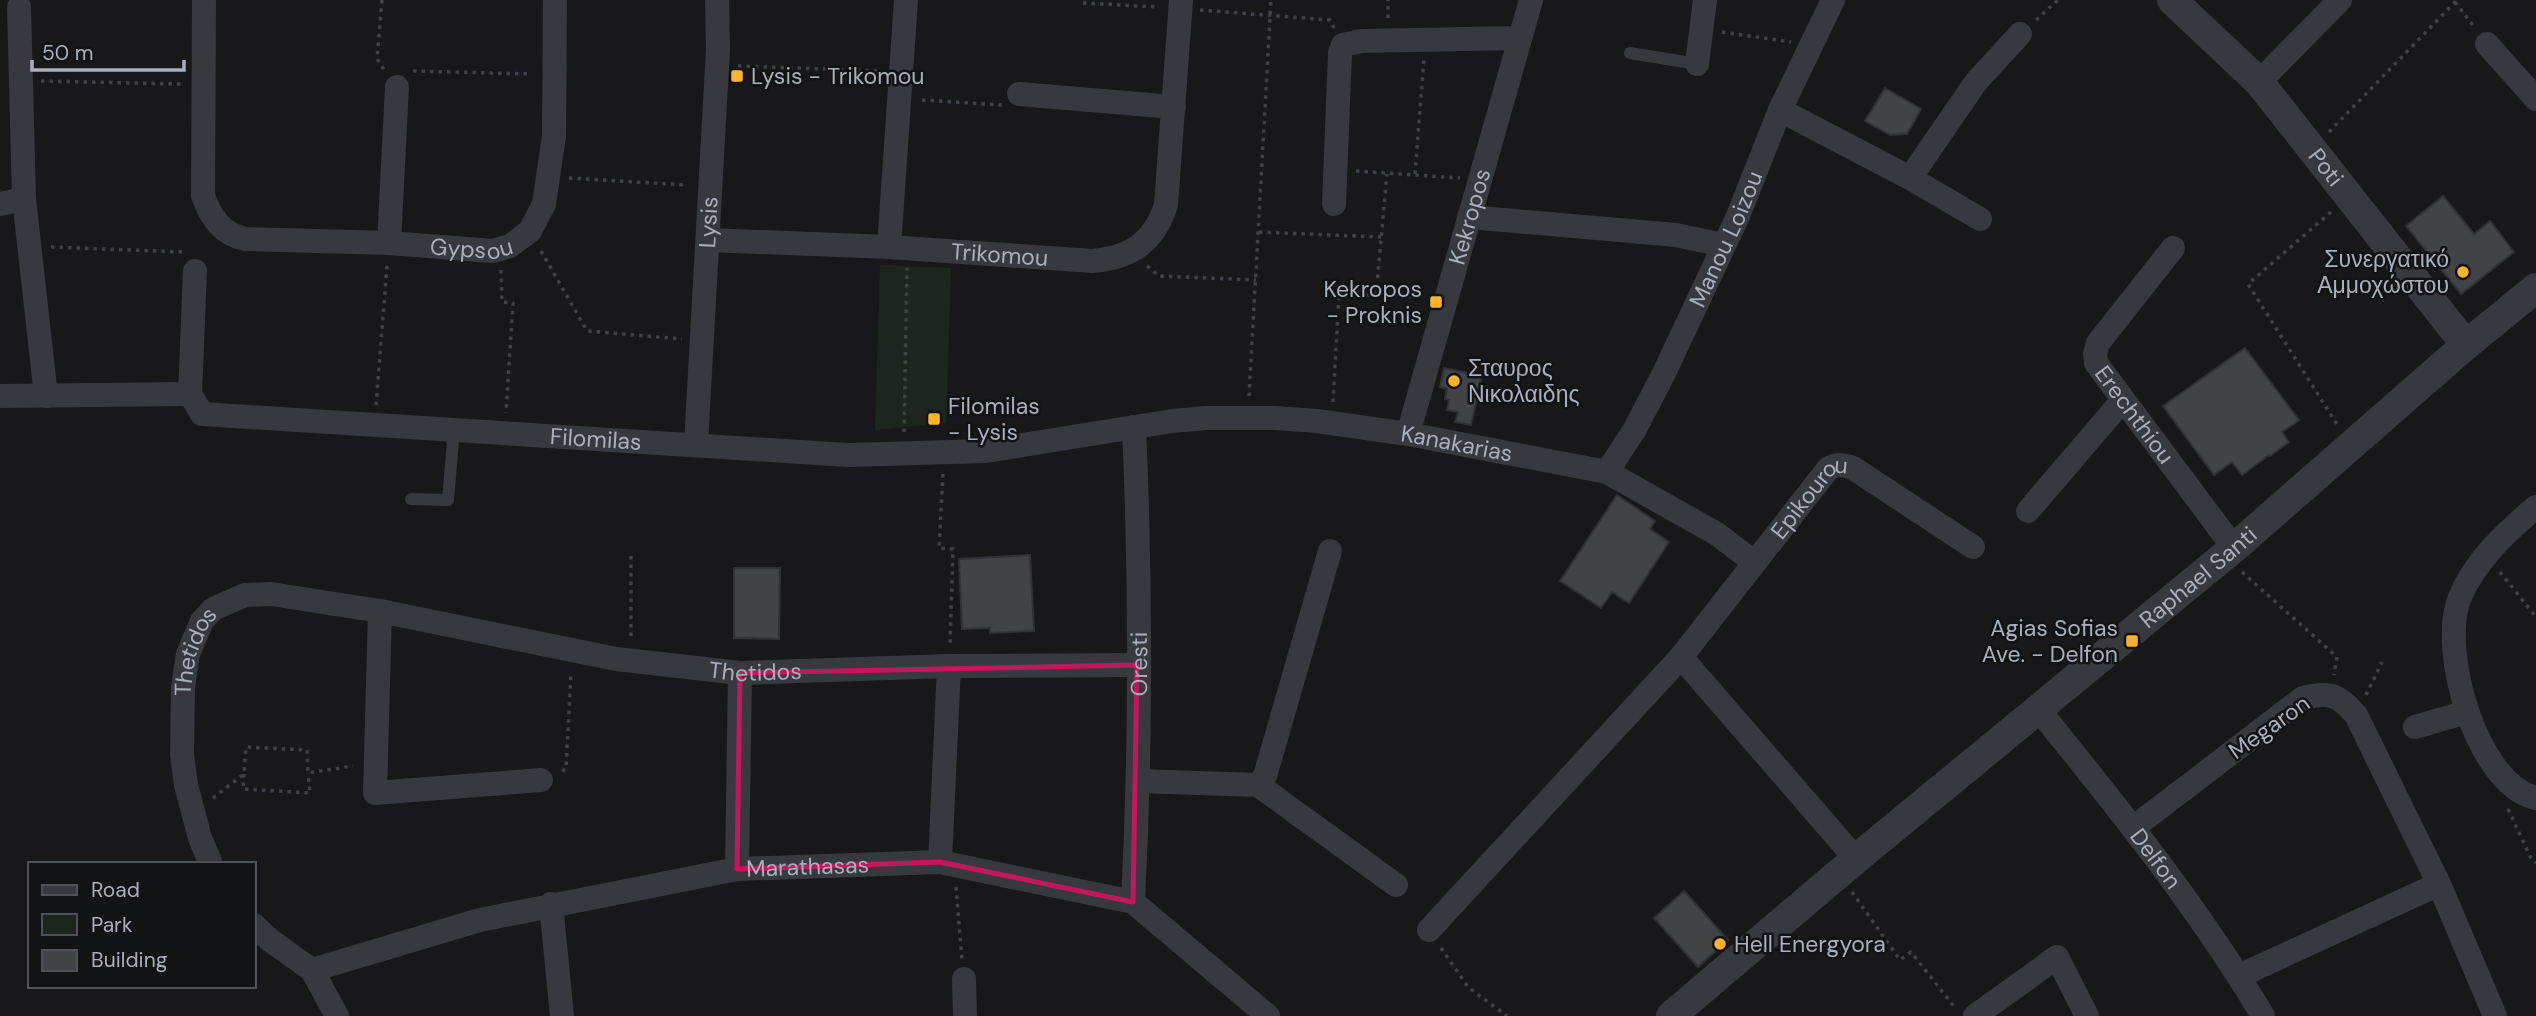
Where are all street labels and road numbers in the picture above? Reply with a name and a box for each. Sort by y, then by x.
street label: Poti [2302,142,2350,192]
street label: Kekropos [1442,165,1498,268]
street label: Manou Loizou [1682,167,1769,312]
street label: Lysis [692,196,725,249]
street label: Gypsou [429,231,516,267]
street label: Trikomou [950,236,1049,273]
street label: Erechthiou [2088,360,2181,470]
street label: Kanakarias [1399,418,1515,469]
street label: Filomilas [549,421,643,457]
street label: Epikourou [1764,450,1849,545]
street label: Raphael Santi [2133,520,2263,635]
street label: Thetidos [168,600,223,696]
street label: Oresti [1124,632,1154,696]
street label: Thetidos [707,655,802,688]
street label: Megaron [2222,688,2316,766]
street label: Delfon [2123,822,2188,895]
street label: Marathasas [746,849,870,884]

